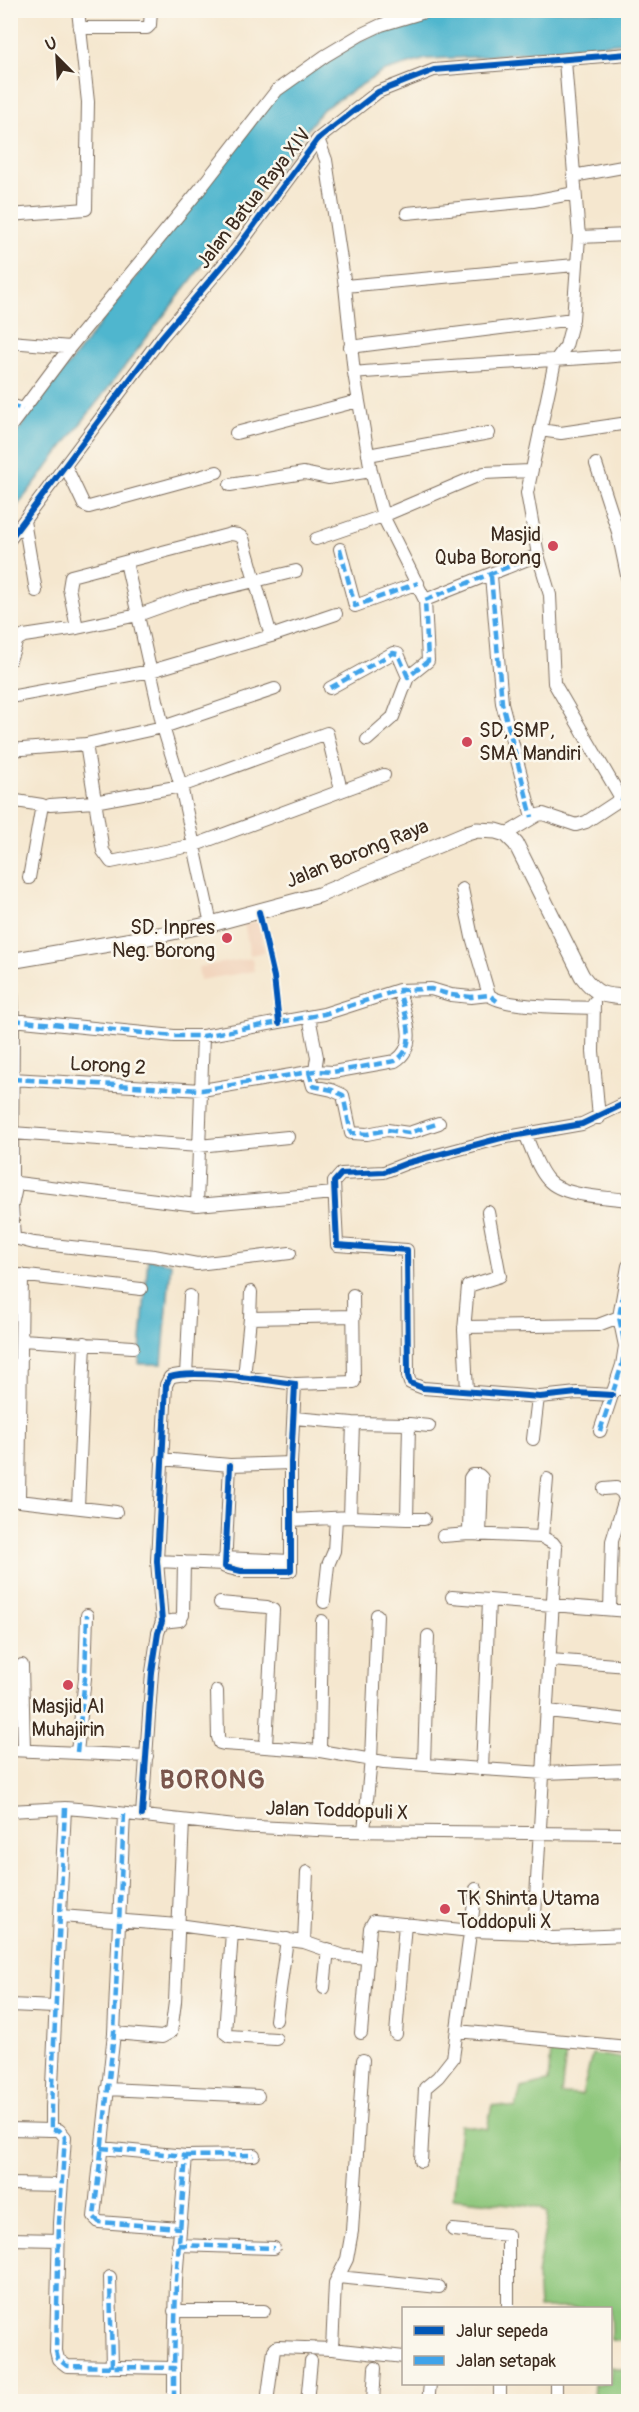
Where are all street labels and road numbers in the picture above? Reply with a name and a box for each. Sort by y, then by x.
street label: Jalan Batua Raya XIV [191,123,316,274]
street label: Jalan Borong Raya [282,813,432,893]
street label: Lorong 2 [69,1051,147,1080]
street label: Jalan Toddopuli X [265,1796,409,1825]

